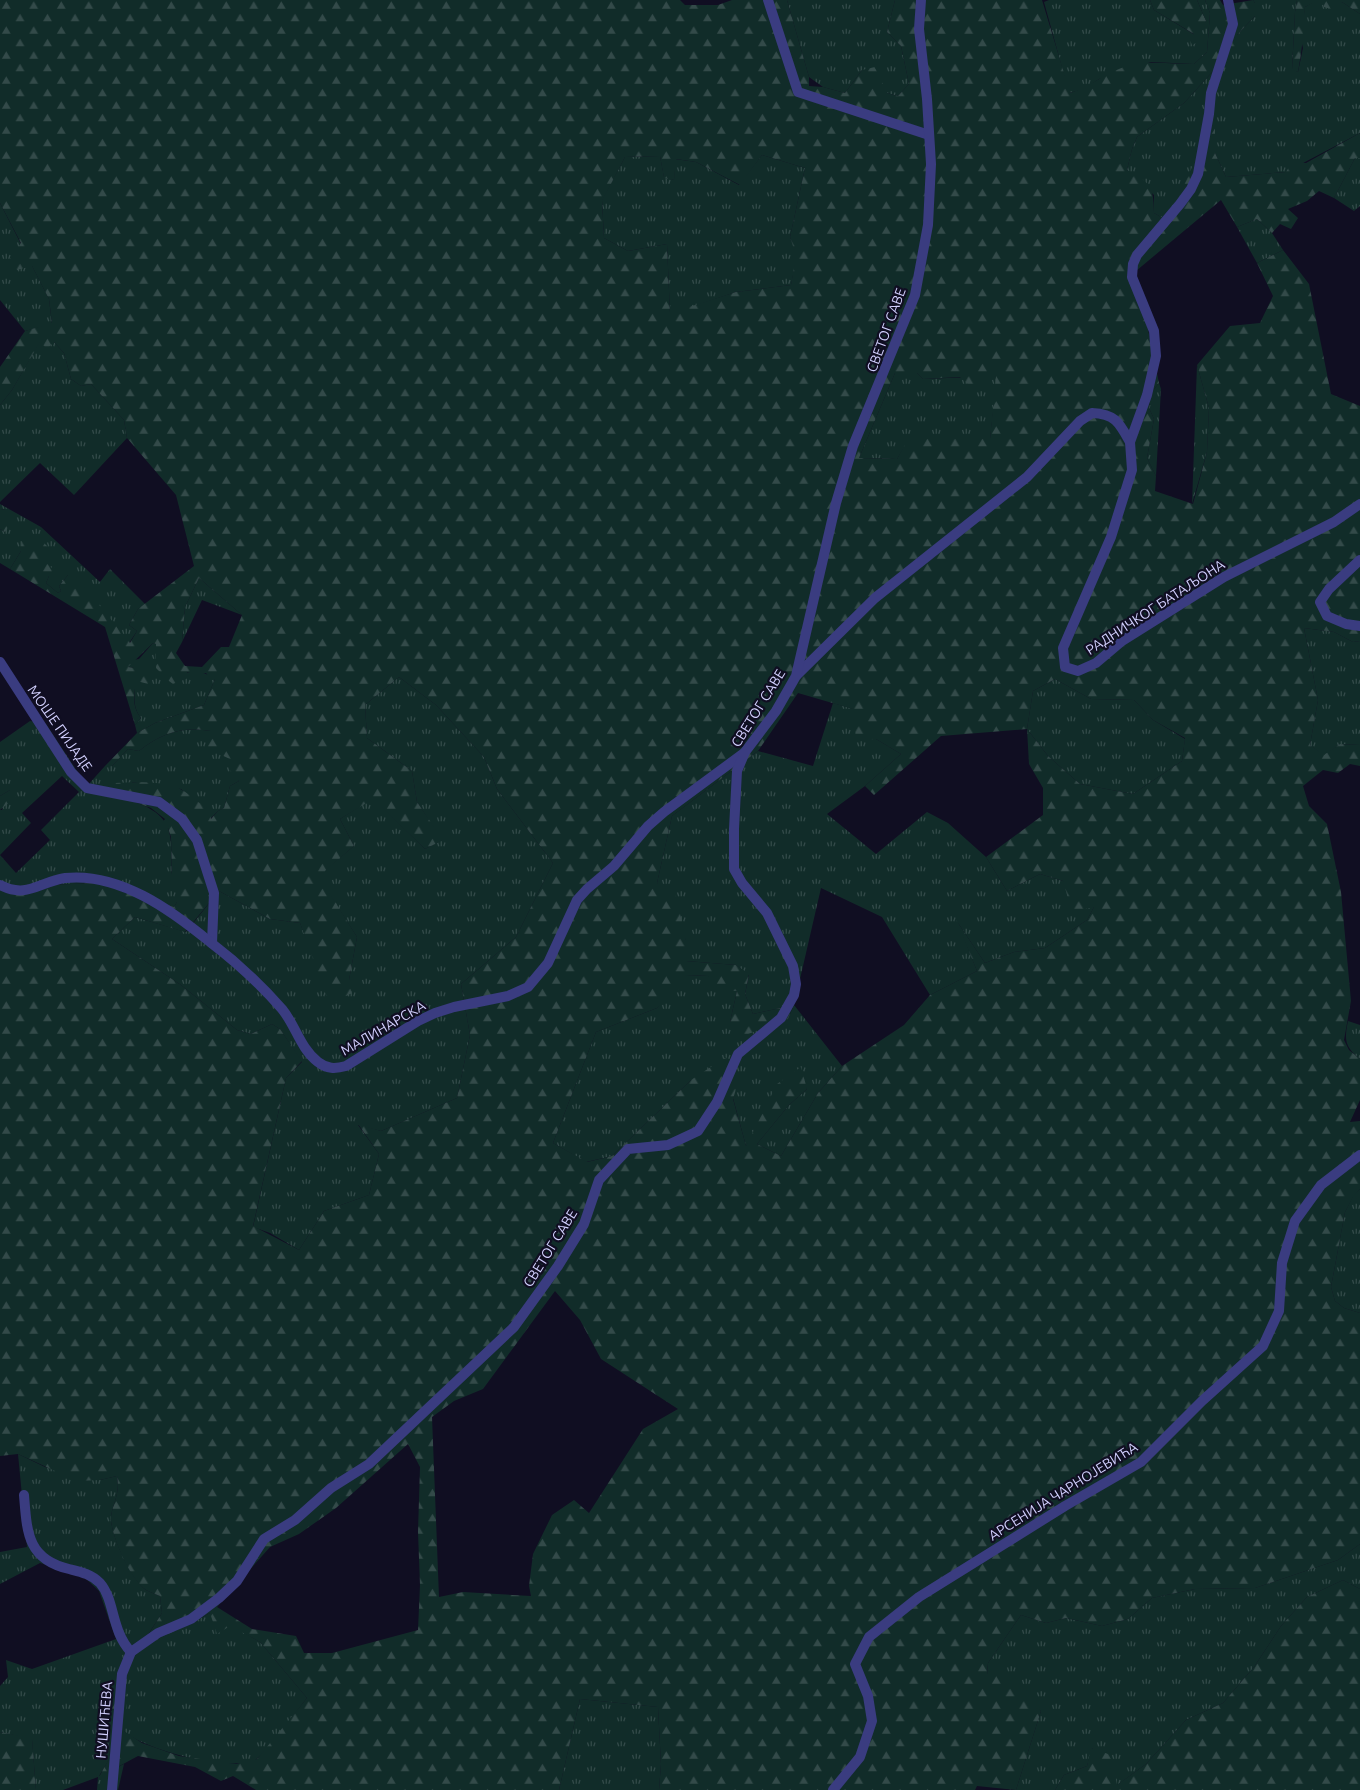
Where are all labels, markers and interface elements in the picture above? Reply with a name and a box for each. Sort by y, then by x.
street label: СВЕТОГ САВЕ [863,285,909,374]
street label: РАДНИЧКОГ БАТАЉОНА [1083,556,1227,658]
street label: СВЕТОГ САВЕ [728,666,788,750]
street label: МОШЕ ПИЈАДЕ [24,682,96,774]
street label: МАЛИНАРСКА [338,997,428,1059]
street label: СВЕТОГ САВЕ [520,1206,580,1290]
street label: АРСЕНИЈА ЧАРНОЈЕВИЋА [986,1439,1140,1543]
street label: НУШИЋЕВА [93,1681,115,1759]

